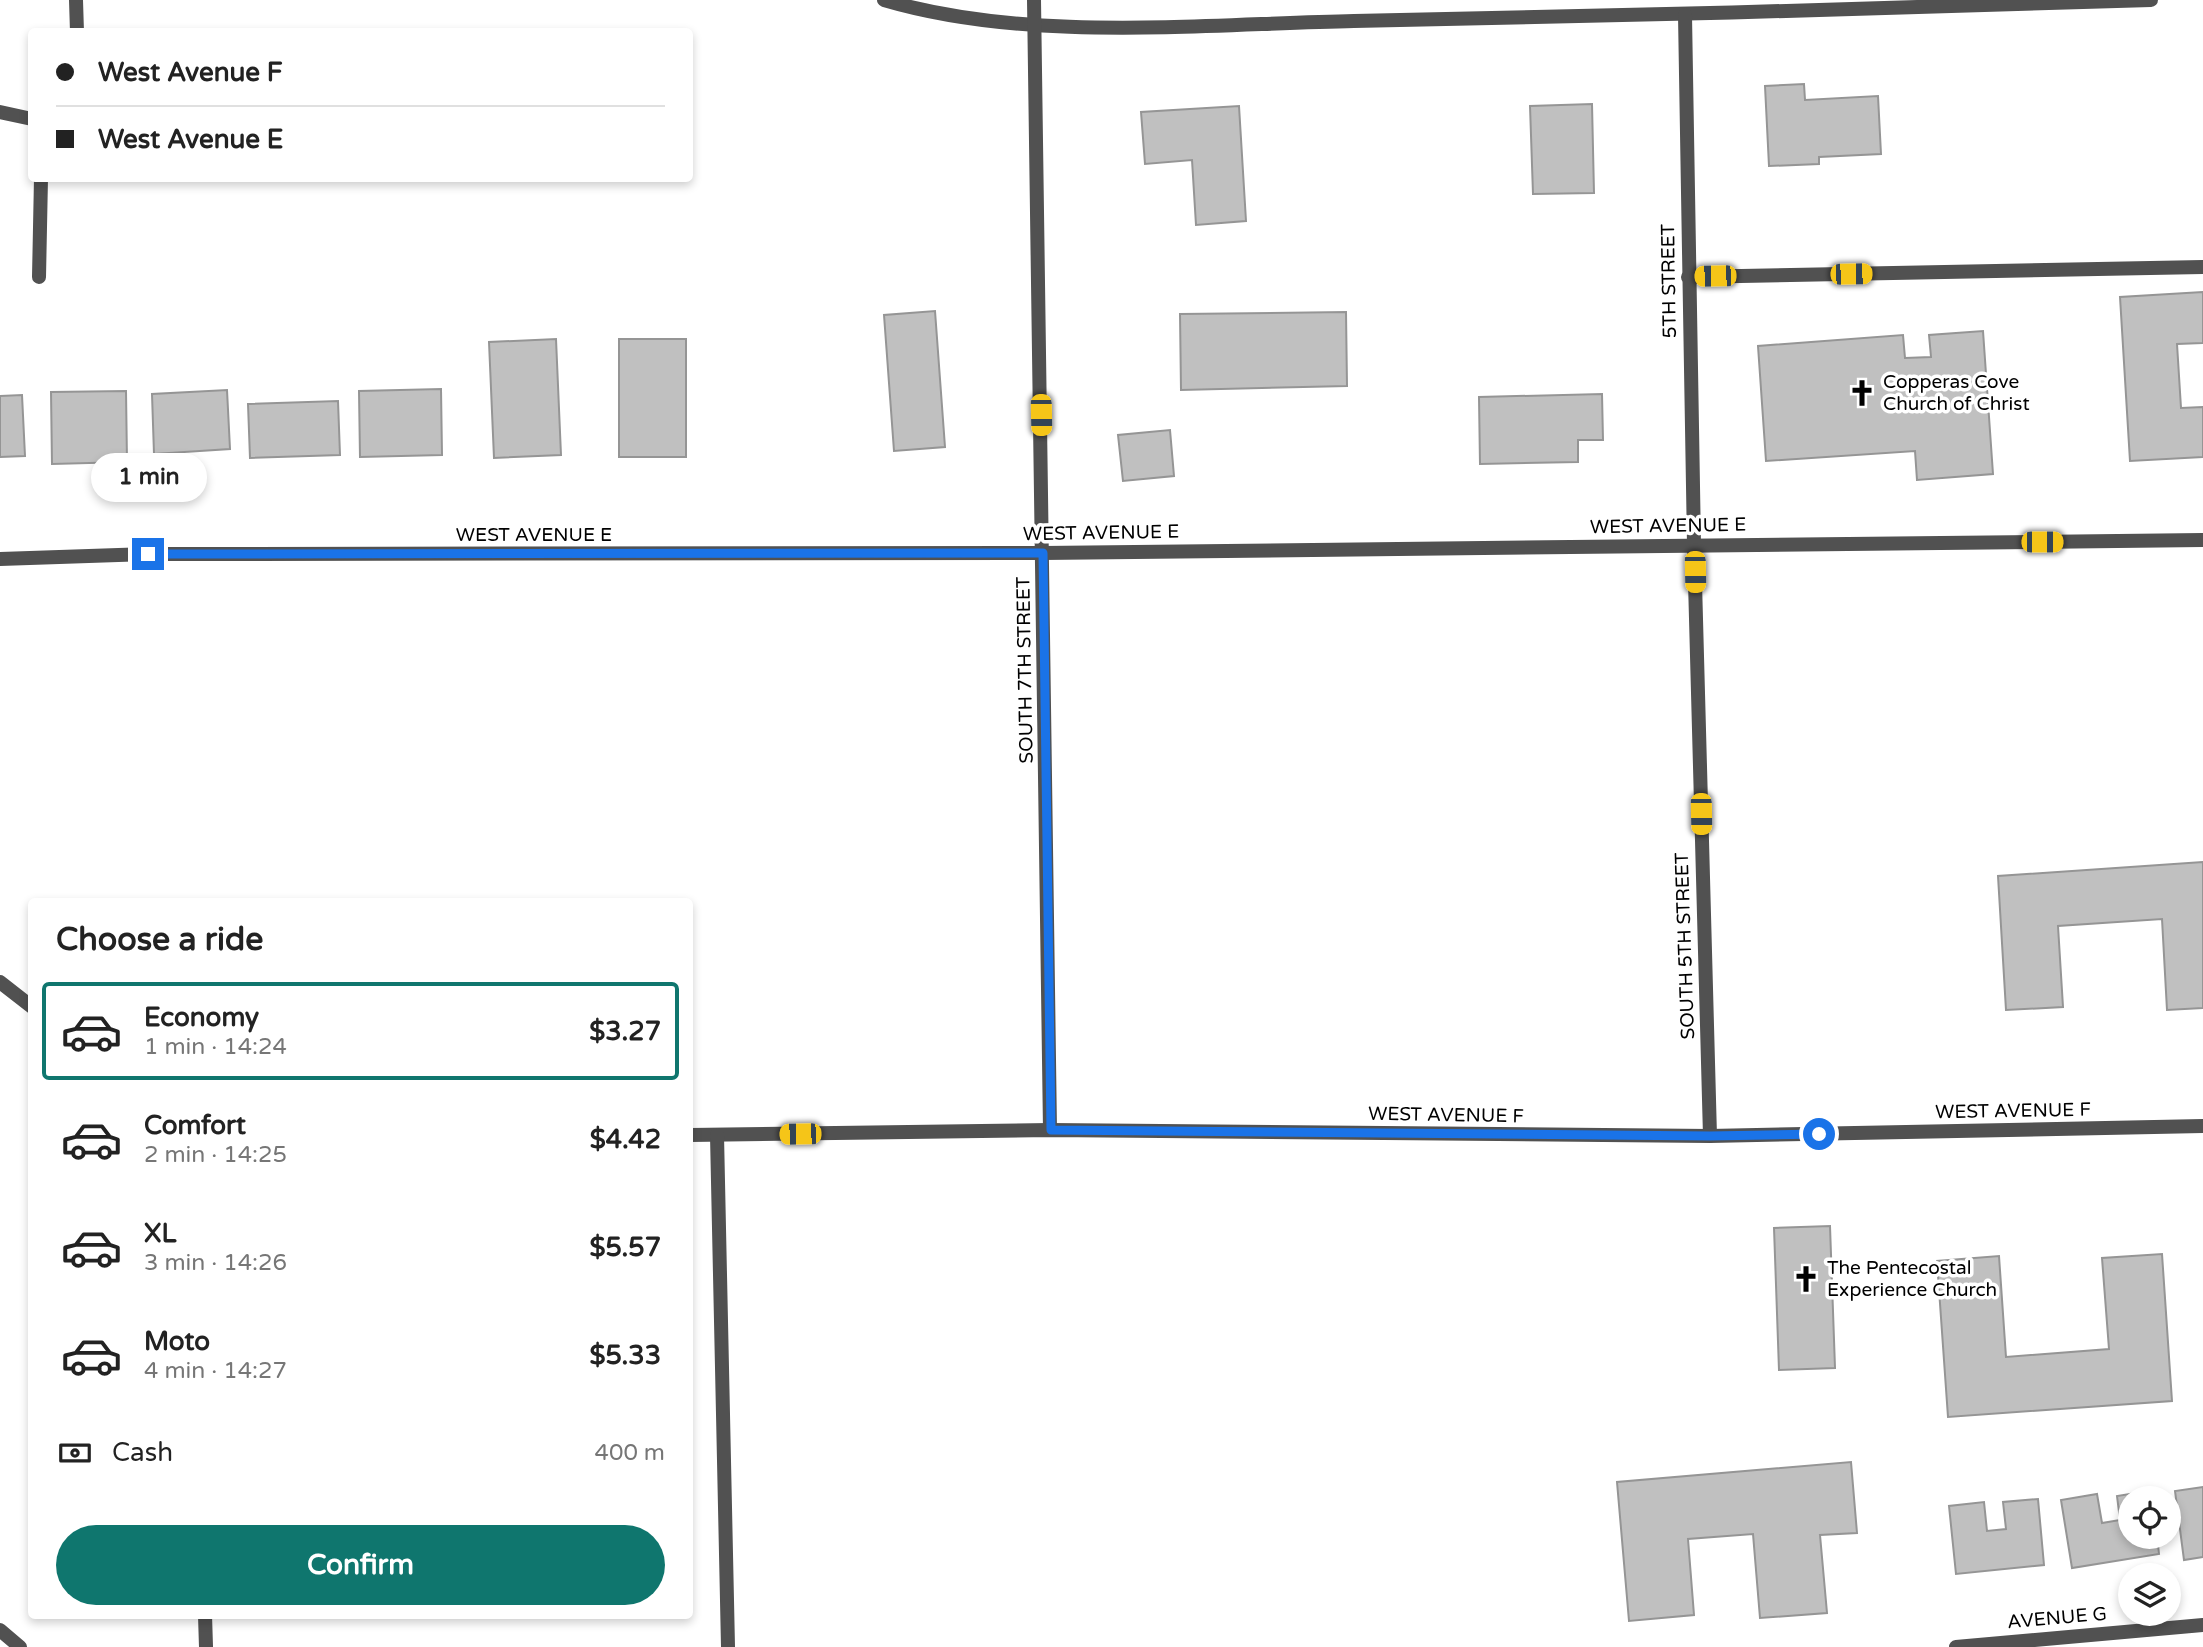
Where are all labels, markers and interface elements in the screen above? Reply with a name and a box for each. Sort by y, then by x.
text: West Avenue F [98,57,283,88]
text: West Avenue E [98,124,283,155]
street label: 5TH STREET [1657,223,1681,339]
car [1830,263,1873,285]
car [1694,265,1737,287]
place label: Copperas Cove Church of Christ [1883,371,2030,415]
church icon: Copperas Cove Church of Christ [1847,378,1877,408]
car [1031,394,1052,436]
callout: 1 min [90,452,206,502]
text: 1 min [118,463,180,491]
street label: WEST AVENUE E [1590,514,1746,538]
street label: WEST AVENUE E [1023,521,1179,545]
street label: WEST AVENUE E [456,524,612,546]
car [2022,532,2064,553]
route end [132,538,164,570]
car [1685,551,1706,593]
street label: SOUTH 7TH STREET [1012,576,1038,764]
car [1691,793,1712,835]
street label: SOUTH 5TH STREET [1671,852,1699,1040]
text: Choose a ride [56,921,263,959]
icon: car [60,1000,123,1063]
text: Economy [144,1002,259,1033]
text: $3.27 [589,1016,661,1047]
text: 1 min · 14:24 [144,1033,287,1061]
street label: WEST AVENUE F [1935,1099,2091,1123]
street label: WEST AVENUE F [1368,1103,1524,1127]
icon: car [60,1108,123,1171]
text: Comfort [144,1110,246,1141]
route start [1803,1118,1835,1150]
car [779,1123,822,1145]
text: $4.42 [590,1124,661,1155]
text: 2 min · 14:25 [144,1141,287,1169]
icon: car [60,1216,123,1279]
text: XL [144,1218,176,1249]
text: $5.57 [589,1232,661,1263]
text: 3 min · 14:26 [144,1249,287,1277]
place label: The Pentecostal Experience Church [1827,1257,1997,1301]
church icon: The Pentecostal Experience Church [1791,1264,1821,1294]
icon: car [60,1324,123,1387]
text: Moto [144,1326,210,1357]
text: $5.33 [589,1340,661,1371]
text: 4 min · 14:27 [144,1357,287,1385]
icon: cash [56,1434,94,1472]
text: Cash [112,1437,173,1468]
text: 400 m [595,1439,665,1467]
map controls [2118,1486,2181,1626]
button: locate [2118,1486,2181,1549]
button: Confirm [56,1525,665,1605]
button: layers [2118,1563,2181,1626]
street label: AVENUE G [2006,1603,2108,1633]

